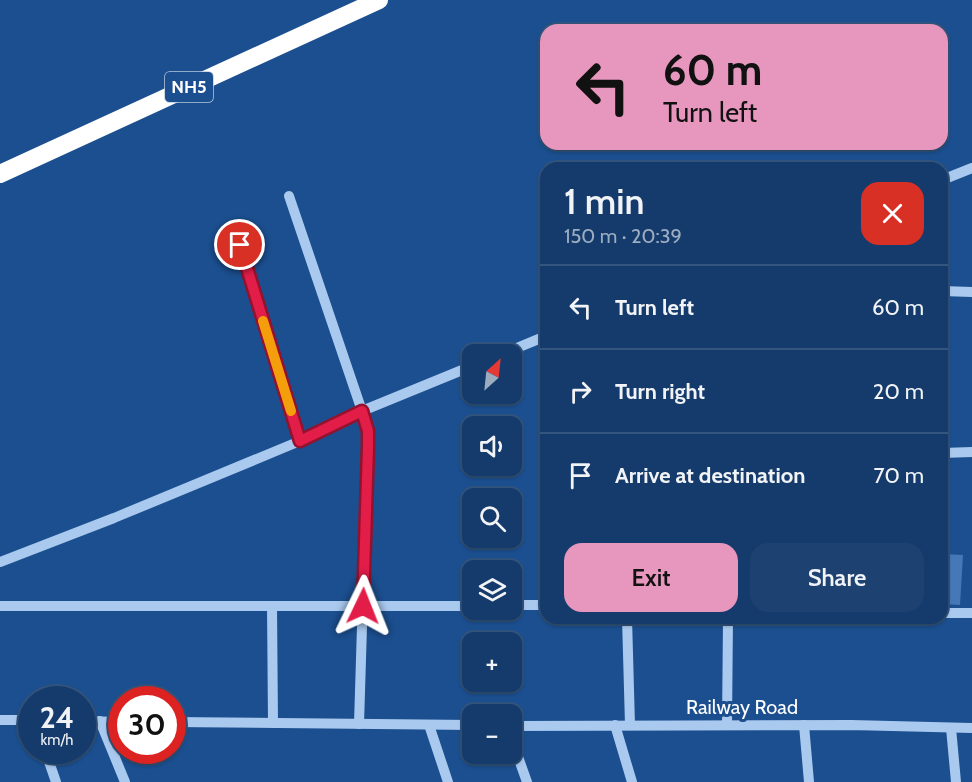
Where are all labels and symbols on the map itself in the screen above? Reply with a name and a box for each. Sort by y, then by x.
road number: NH5 [165,72,213,102]
pin [214,219,265,270]
north arrow [462,344,522,404]
position arrow [331,574,395,638]
speed limit sign: 30 [108,686,186,764]
street label: Railway Road [686,695,798,719]

